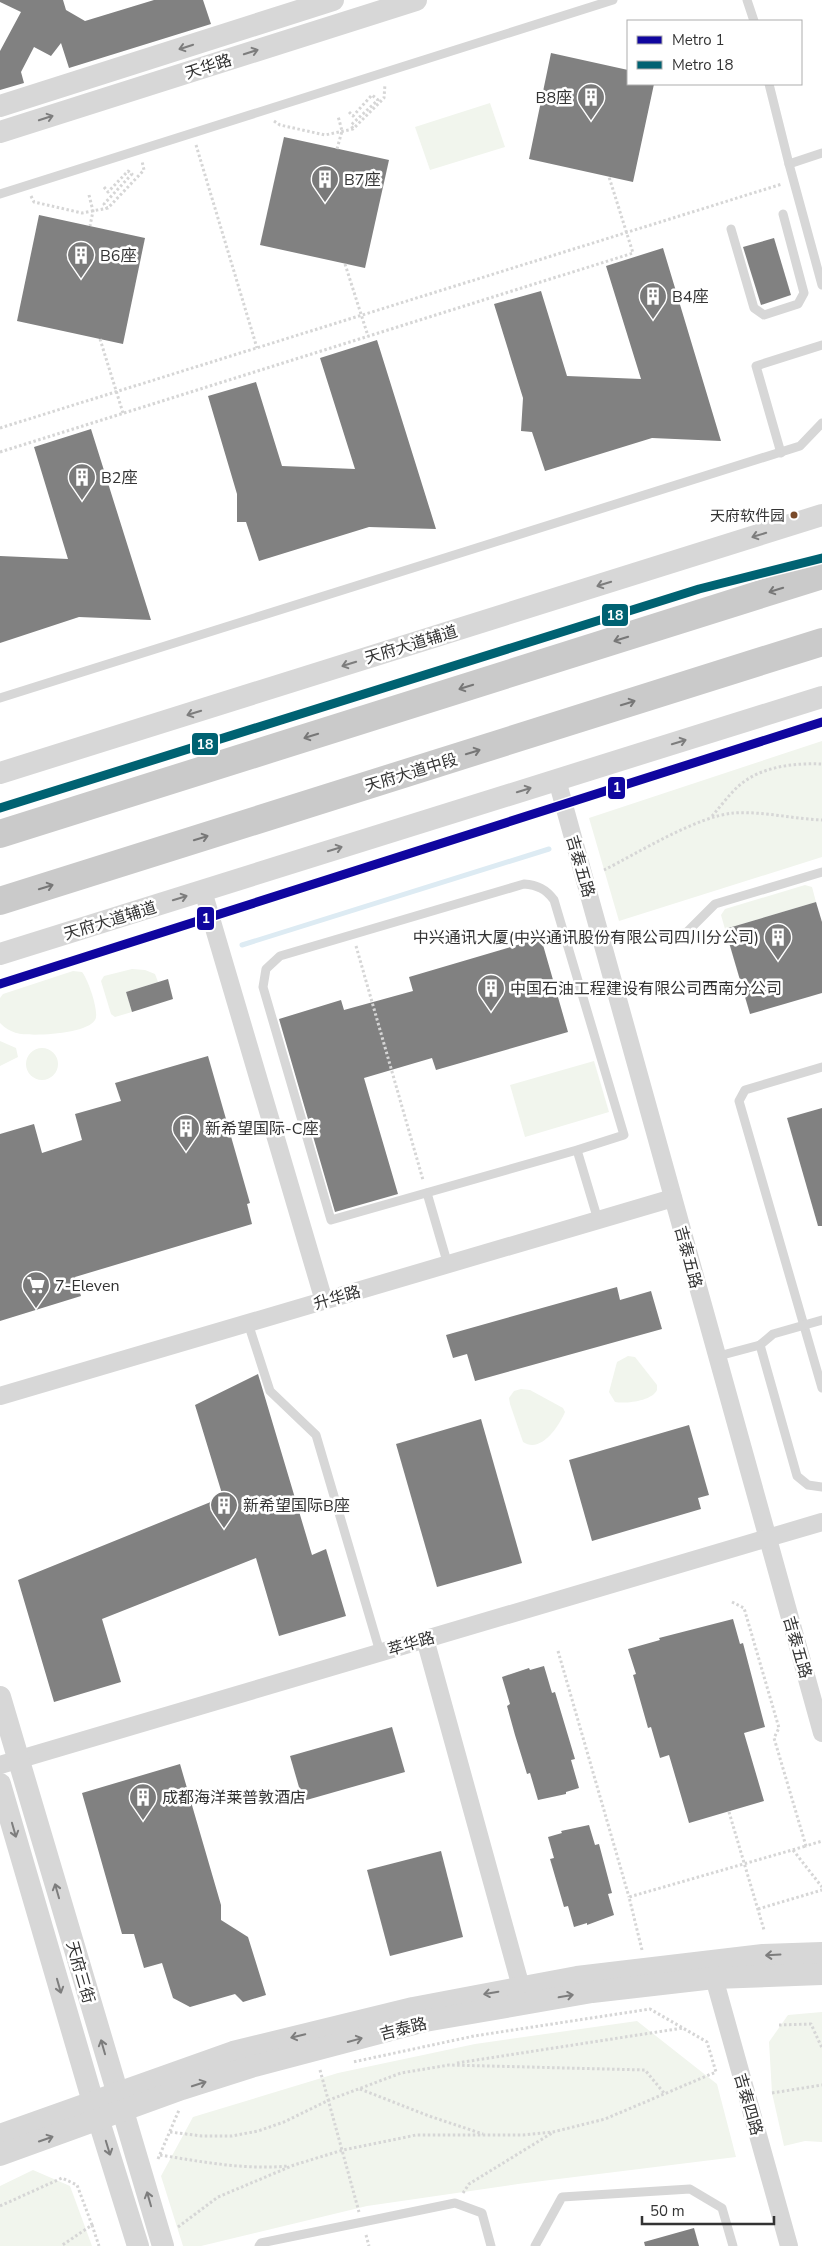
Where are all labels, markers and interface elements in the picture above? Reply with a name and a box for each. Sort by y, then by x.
legend [627,20,802,85]
text: Metro 1 [672,30,725,50]
one-way arrow [179,42,195,52]
one-way arrow [243,47,259,57]
street label: 天华路 [182,49,235,85]
text: Metro 18 [672,55,734,75]
building icon: B8座 [576,82,606,121]
place label: B8座 [536,87,572,109]
one-way arrow [38,112,54,122]
building icon: B7座 [310,164,340,203]
place label: B7座 [344,169,380,191]
building icon: B6座 [66,240,96,279]
place label: B6座 [100,245,136,267]
building icon: B4座 [638,281,668,320]
place label: B4座 [672,286,708,308]
building icon: B2座 [67,462,97,501]
place label: B2座 [101,467,137,489]
place label: 天府软件园 [710,506,785,526]
marker: 天府软件园 [789,510,799,520]
one-way arrow [751,531,767,540]
one-way arrow [596,579,612,589]
one-way arrow [768,585,784,595]
line badge: 18 [601,603,629,627]
text: 18 [607,606,623,625]
street label: 天府大道辅道 [362,620,460,670]
one-way arrow [613,634,629,644]
one-way arrow [341,660,357,669]
one-way arrow [458,683,474,693]
one-way arrow [620,698,636,708]
one-way arrow [186,708,202,718]
line badge: 18 [191,732,219,756]
one-way arrow [303,732,319,742]
text: 18 [197,735,213,754]
one-way arrow [670,736,686,746]
one-way arrow [465,747,481,757]
street label: 天府大道中段 [362,748,460,798]
line badge: 1 [607,776,626,800]
text: 1 [613,778,621,797]
one-way arrow [515,785,531,795]
one-way arrow [193,832,209,842]
street label: 吉泰五路 [561,832,599,900]
one-way arrow [327,844,343,854]
one-way arrow [38,881,54,891]
one-way arrow [172,893,187,902]
street label: 天府大道辅道 [61,896,159,946]
line badge: 1 [196,906,215,931]
text: 1 [202,909,210,928]
building icon: 中兴通讯大厦(中兴通讯股份有限公司四川分公司) [763,922,793,961]
place label: 中兴通讯大厦(中兴通讯股份有限公司四川分公司) [413,927,759,949]
building icon: 中国石油工程建设有限公司西南分公司 [476,973,506,1012]
place label: 中国石油工程建设有限公司西南分公司 [510,978,782,1000]
building icon: 新希望国际-C座 [171,1113,201,1152]
place label: 新希望国际-C座 [205,1118,319,1140]
street label: 吉泰五路 [669,1223,707,1291]
supermarket icon: 7-Eleven [21,1270,51,1309]
place label: 7-Eleven [55,1275,120,1297]
street label: 升华路 [311,1281,363,1315]
building icon: 新希望国际B座 [209,1490,239,1529]
place label: 新希望国际B座 [243,1495,350,1517]
street label: 吉泰五路 [778,1613,816,1681]
street label: 萃华路 [385,1627,437,1661]
building icon: 成都海洋莱普敦酒店 [128,1782,158,1821]
place label: 成都海洋莱普敦酒店 [162,1787,306,1809]
one-way arrow [9,1822,19,1838]
one-way arrow [51,1883,61,1899]
street label: 天府三街 [61,1938,99,2006]
one-way arrow [766,1950,782,1959]
one-way arrow [55,1978,65,1994]
one-way arrow [483,1989,499,1999]
one-way arrow [557,1991,573,2001]
street label: 吉泰路 [377,2012,429,2045]
one-way arrow [291,2032,307,2041]
one-way arrow [347,2035,363,2044]
one-way arrow [97,2039,107,2055]
street label: 吉泰四路 [729,2070,767,2138]
one-way arrow [191,2079,206,2088]
one-way arrow [38,2134,53,2143]
one-way arrow [103,2140,113,2156]
one-way arrow [144,2192,154,2208]
scale bar [642,2194,774,2226]
text: 50 m [650,2201,685,2221]

